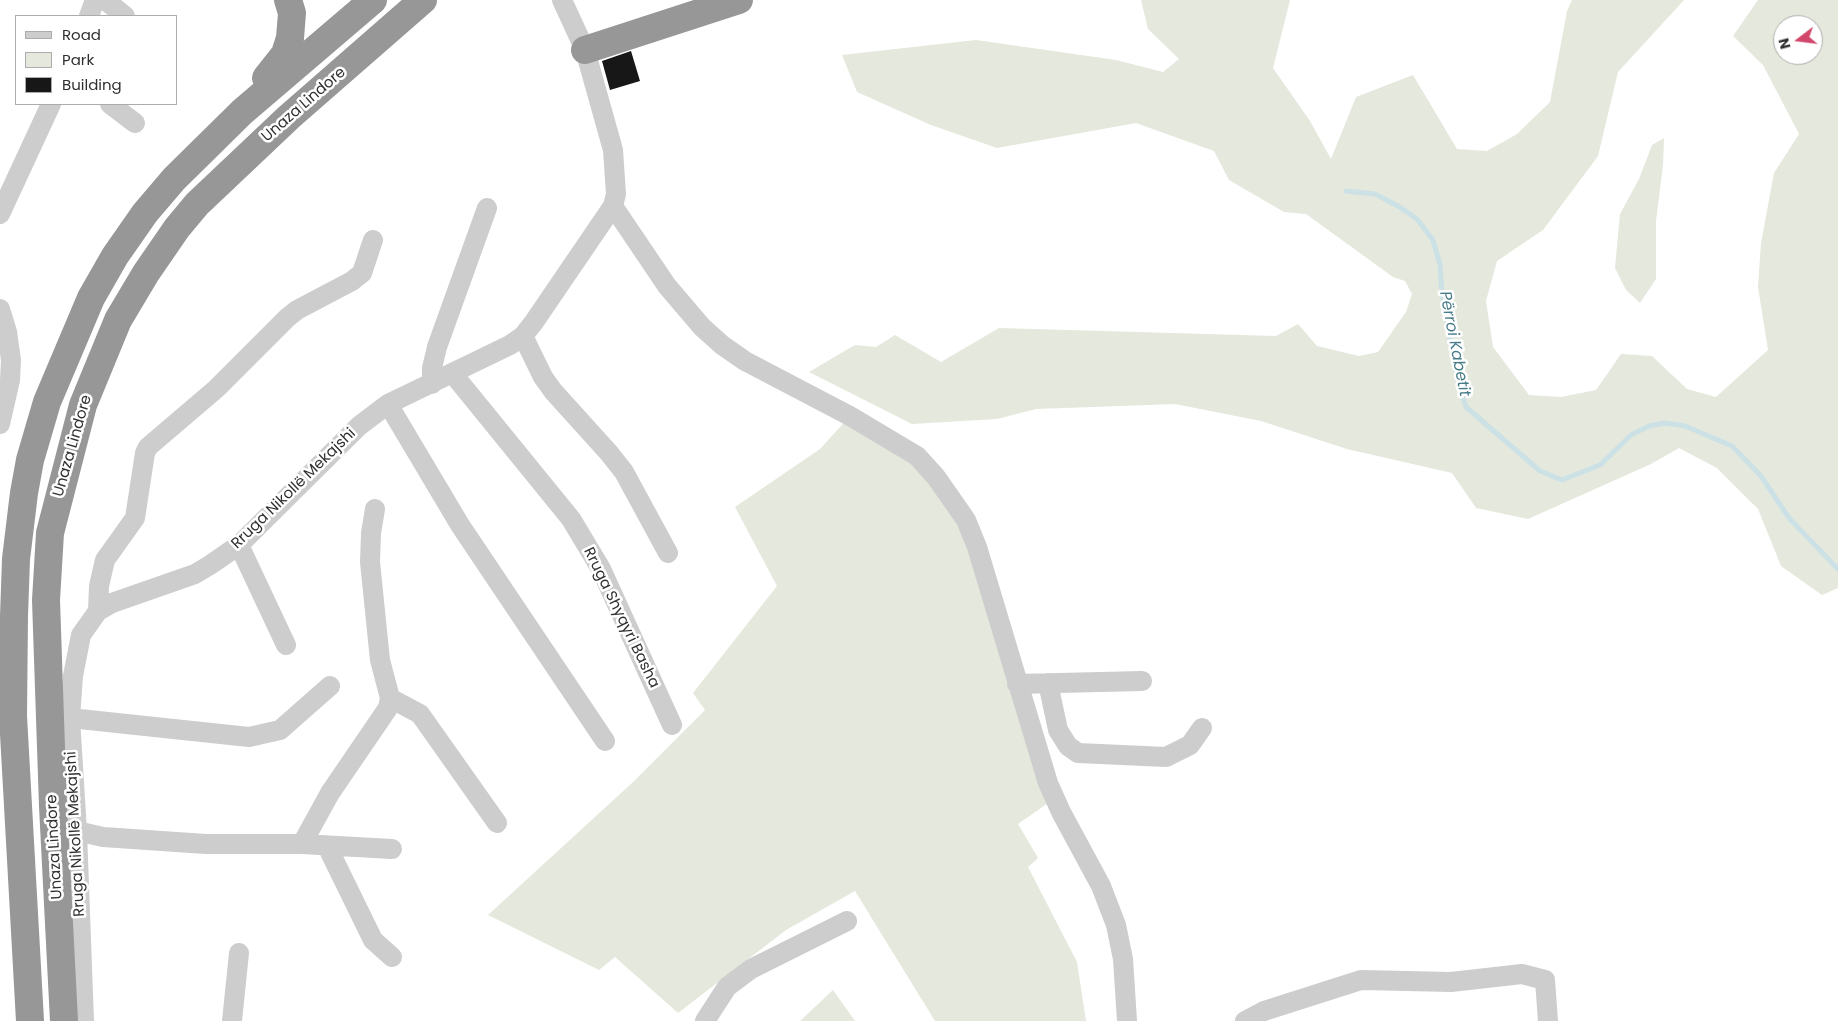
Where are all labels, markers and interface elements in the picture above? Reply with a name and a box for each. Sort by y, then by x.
legend [15,15,178,105]
north arrow [1773,15,1823,65]
text: Road [62,24,101,45]
text: N [1773,36,1795,51]
text: Park [62,49,94,70]
street label: Unaza Lindore [258,64,350,146]
text: Building [62,74,122,95]
water label: Përroi Kabetit [1434,290,1474,398]
street label: Unaza Lindore [50,393,96,499]
street label: Rruga Nikollë Mekajshi [228,425,360,553]
street label: Rruga Shyqyri Basha [579,545,663,691]
street label: Rruga Nikollë Mekajshi [63,751,89,917]
street label: Unaza Lindore [43,794,67,900]

